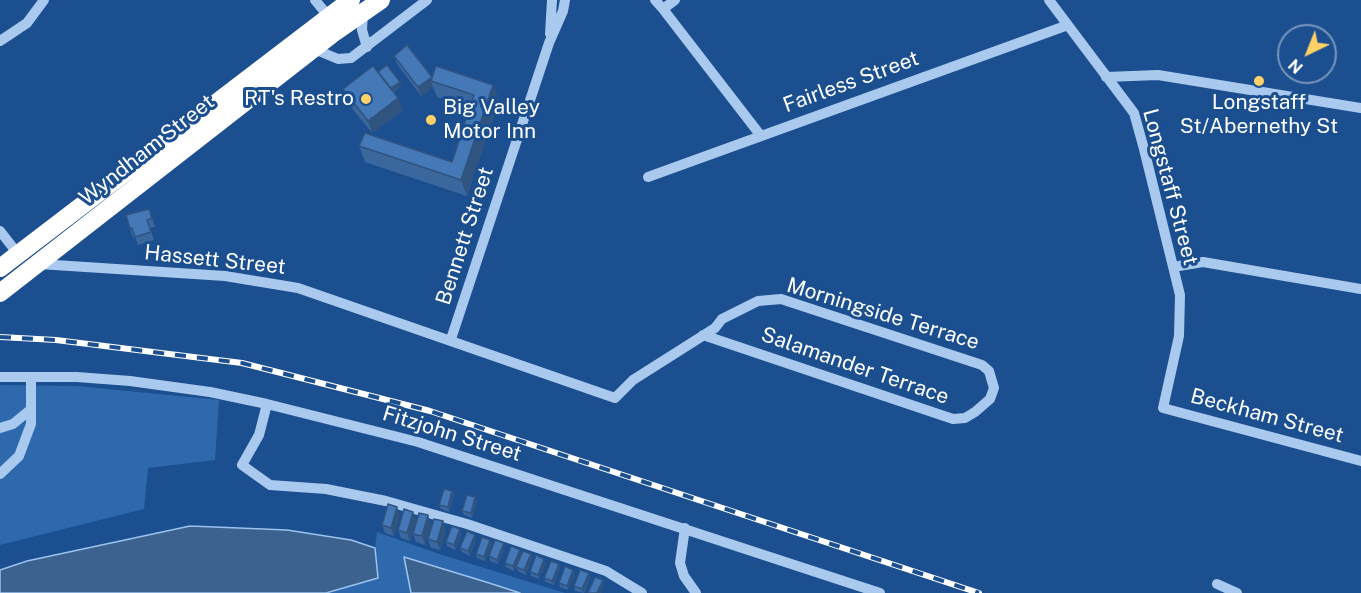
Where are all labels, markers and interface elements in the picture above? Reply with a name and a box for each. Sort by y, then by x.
north arrow [1277,24,1337,84]
street label: Fairless Street [780,46,922,118]
text: N [1285,55,1307,77]
marker: Longstaff St/Abernethy St [1252,74,1266,88]
place label: RT's Restro [244,86,354,112]
street label: Wyndham Street [74,89,220,211]
place label: Longstaff St/Abernethy St [1180,90,1338,140]
marker: RT's Restro [359,92,373,106]
place label: Big Valley Motor Inn [443,95,540,145]
street label: Longstaff Street [1137,106,1203,268]
marker: Big Valley Motor Inn [424,113,438,127]
street label: Bennett Street [431,164,499,308]
street label: Hassett Street [143,240,287,280]
street label: Morningside Terrace [784,273,982,355]
street label: Salamander Terrace [758,322,952,410]
street label: Beckham Street [1188,383,1346,449]
street label: Fitzjohn Street [379,401,525,467]

